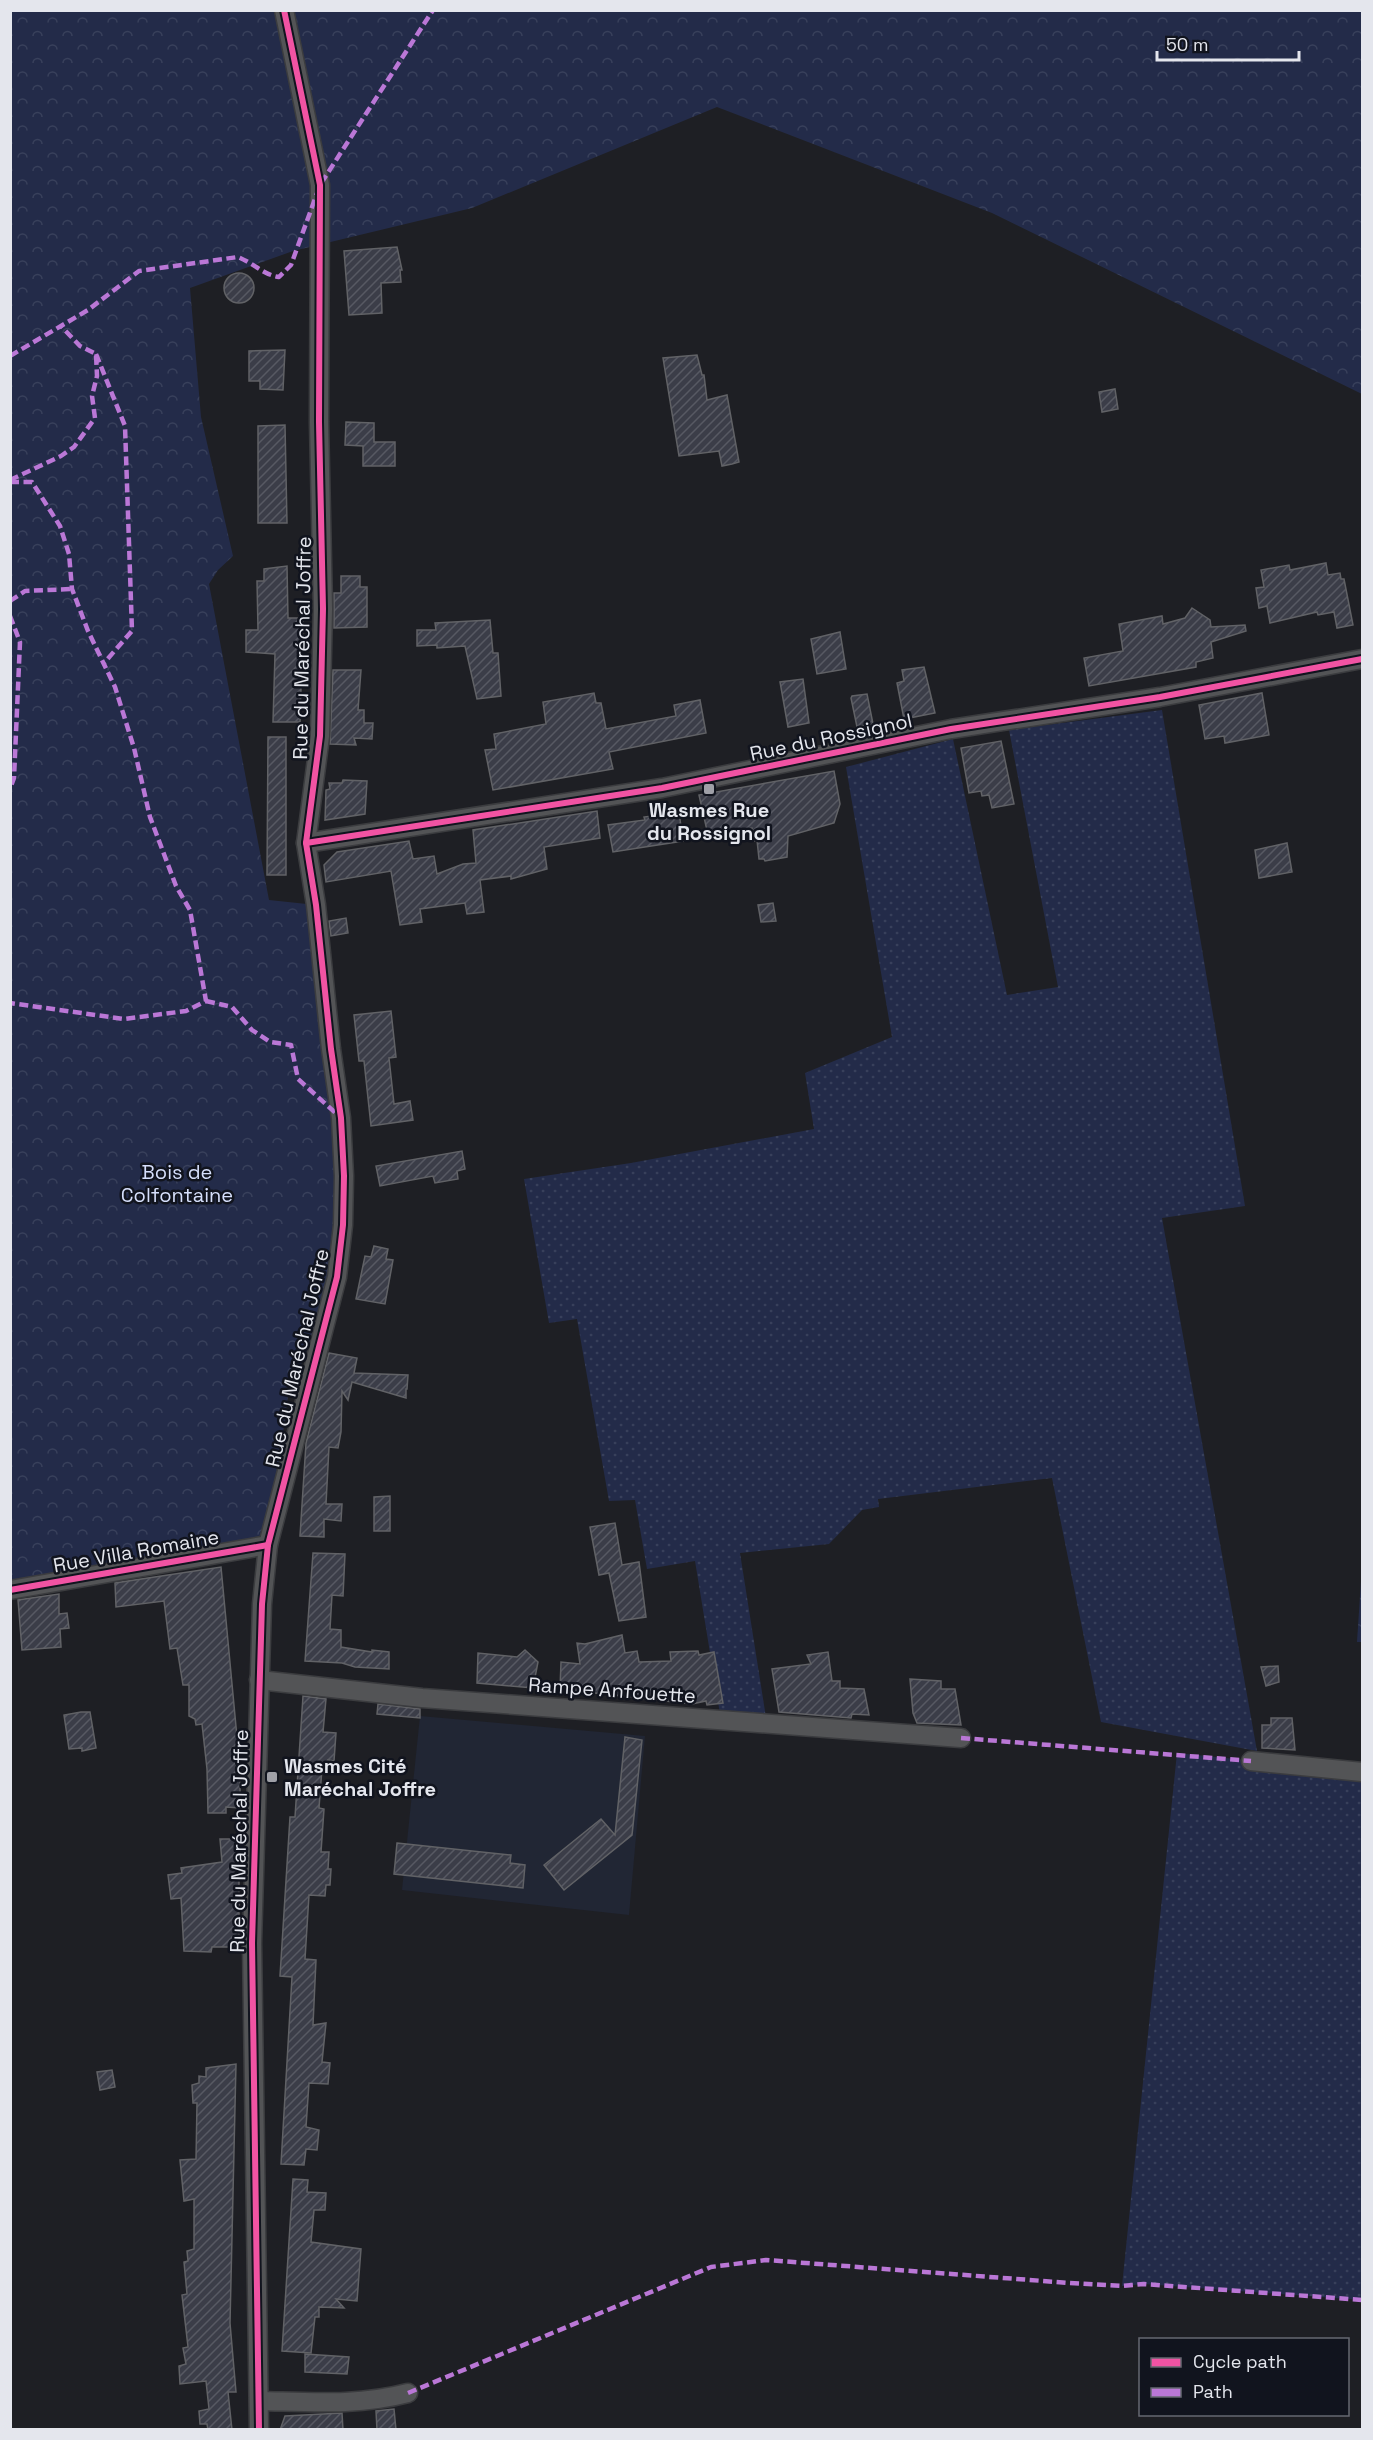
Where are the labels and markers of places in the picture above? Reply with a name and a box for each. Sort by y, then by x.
marker: Wasmes Rue du Rossignol [702,782,716,796]
place label: Wasmes Rue du Rossignol [647,797,771,846]
place label: Wasmes Cité Maréchal Joffre [284,1753,436,1802]
marker: Wasmes Cité Maréchal Joffre [265,1770,279,1784]

